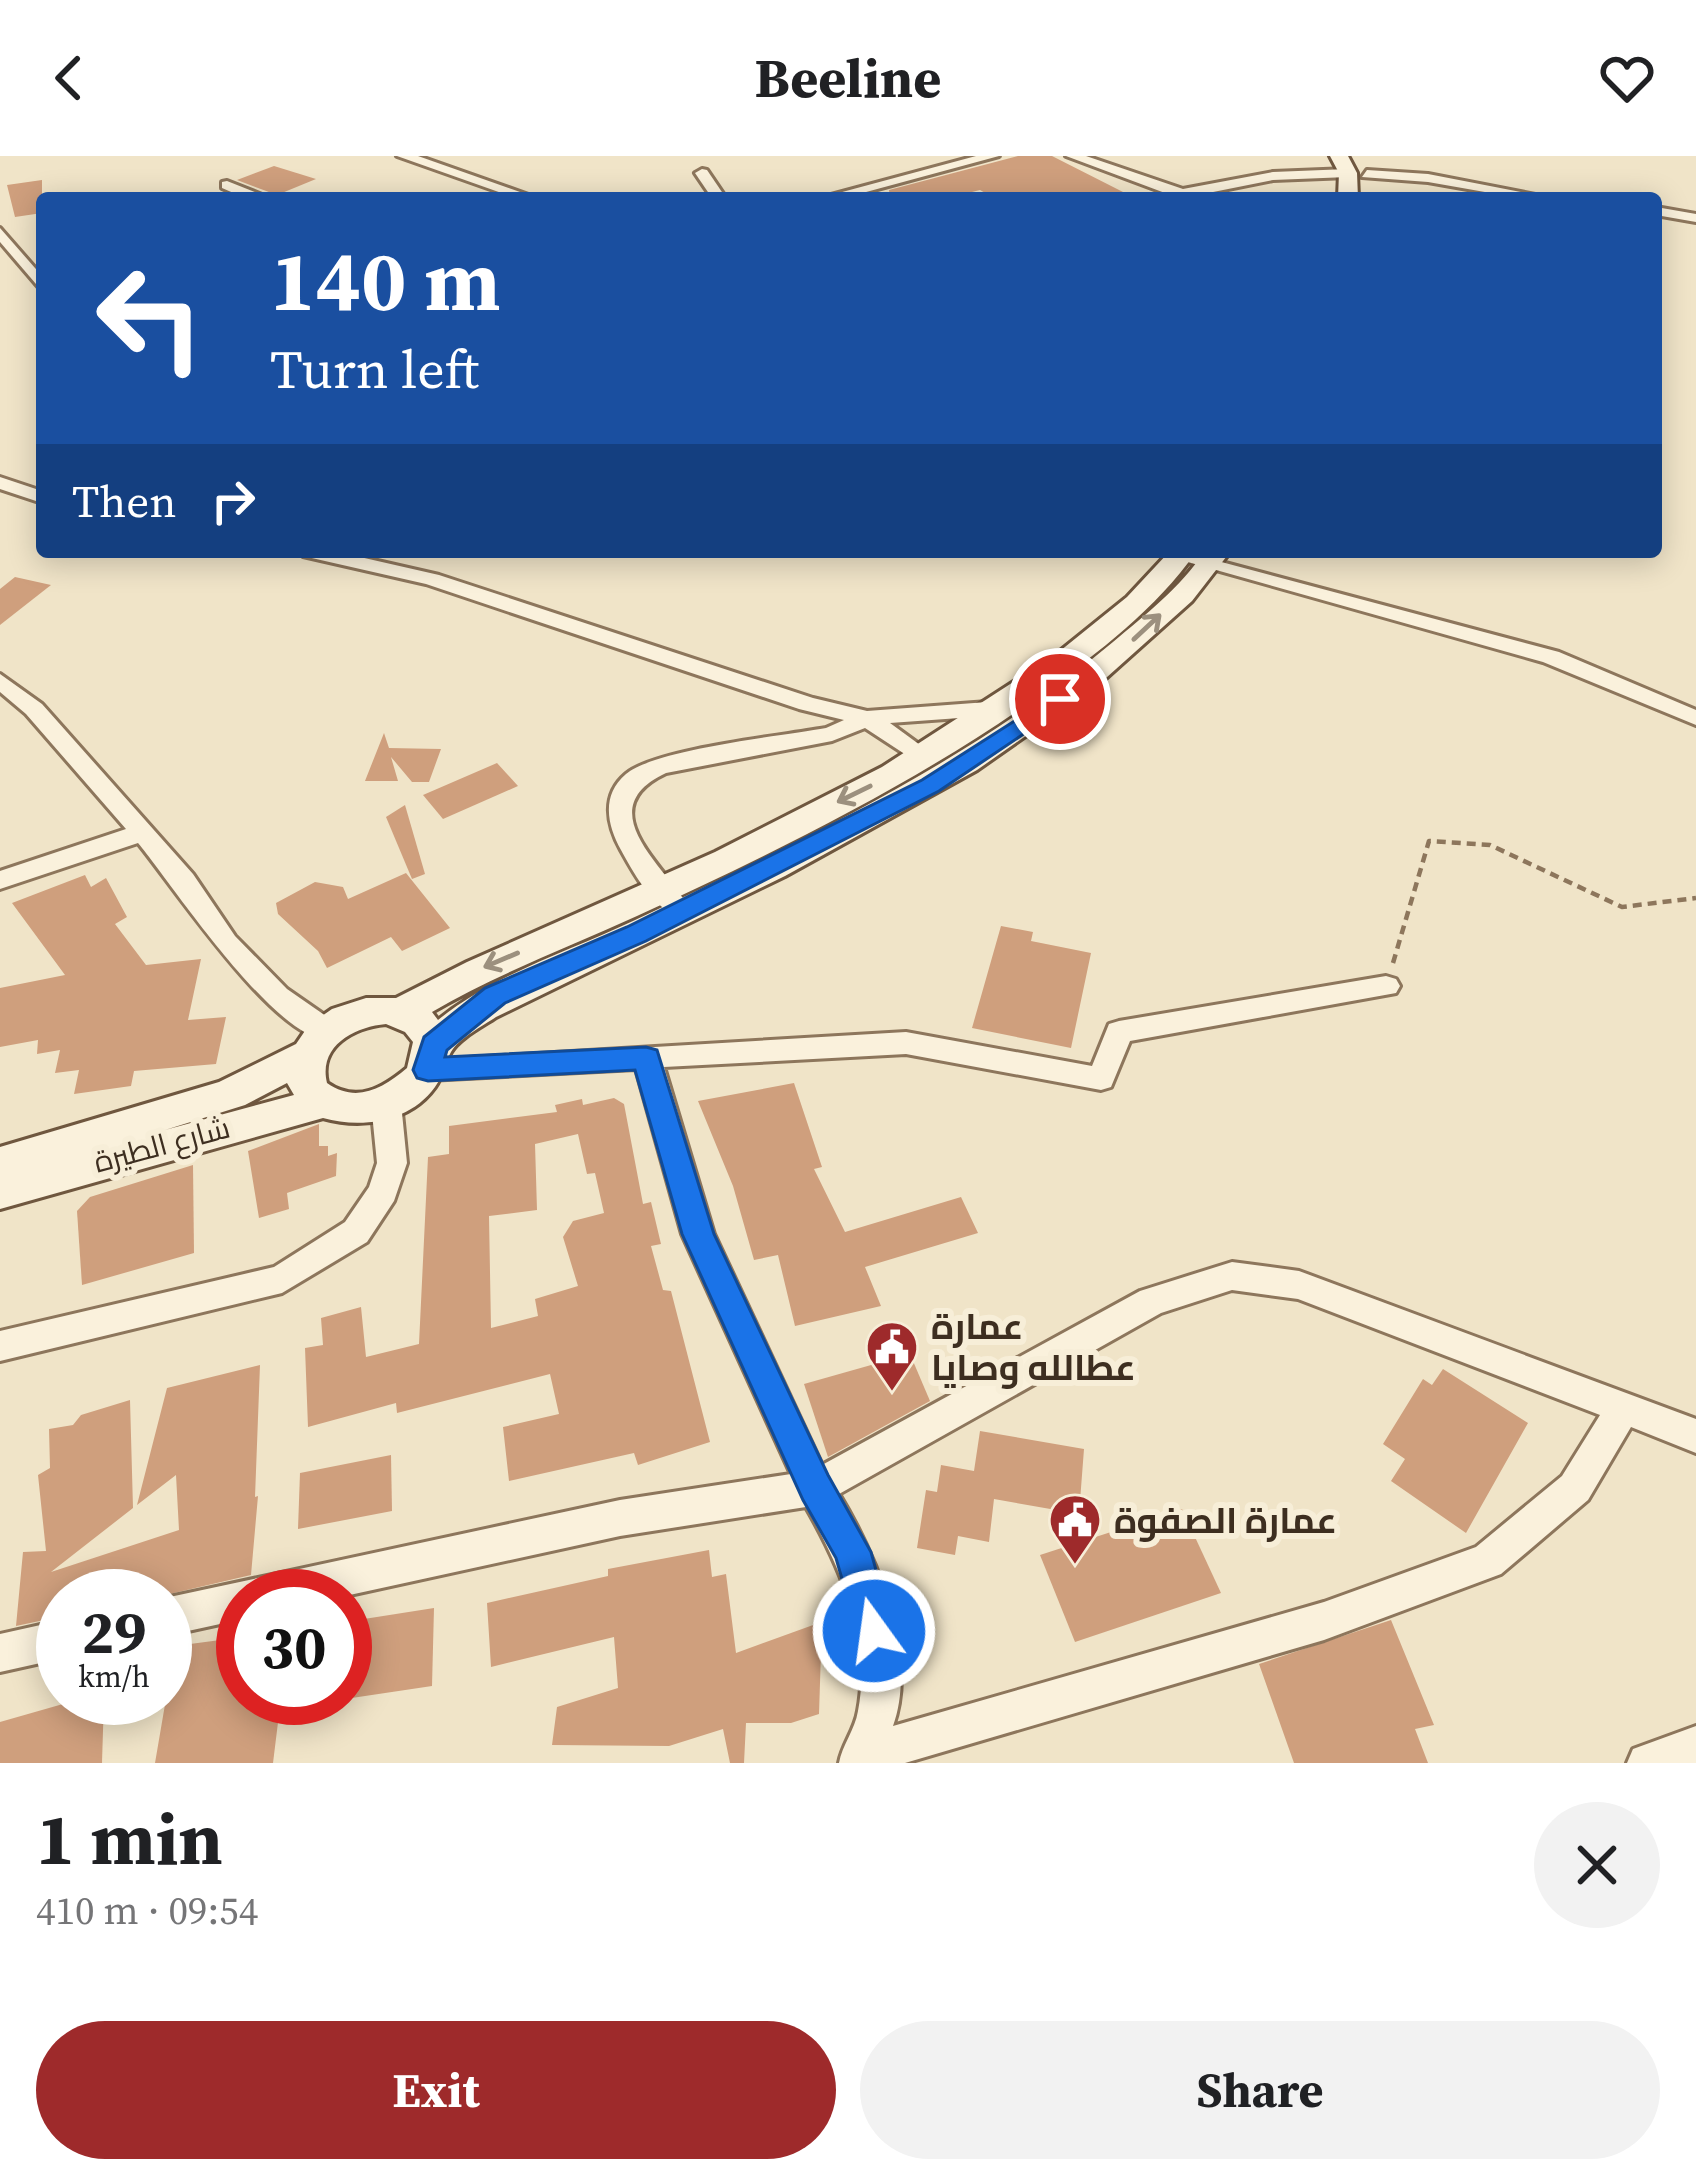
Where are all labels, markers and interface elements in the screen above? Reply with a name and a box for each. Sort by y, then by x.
text: Beeline [755,41,941,115]
icon: back [36,45,102,111]
icon: heart [1594,45,1660,111]
text: 140 m [270,223,501,338]
icon: left [72,240,228,396]
text: Turn left [270,332,479,406]
icon: right [200,468,266,534]
text: Then [72,470,176,532]
one-way arrow [1131,614,1161,641]
pin [1009,648,1111,750]
icon: arrive [1027,666,1093,732]
one-way arrow [837,783,872,806]
one-way arrow [484,951,521,972]
street label: شارع الطيرة [89,1107,234,1182]
place label: عمارة عطالله وصايا [931,1302,1136,1392]
public building icon: عمارة عطالله وصايا [864,1319,920,1393]
public building icon: عمارة الصفوة [1047,1492,1103,1566]
place label: عمارة الصفوة [1114,1496,1337,1545]
position arrow [811,1568,937,1694]
speed limit sign: 30 [216,1569,372,1725]
text: 29 [81,1591,147,1673]
text: km/h [78,1656,150,1697]
text: 1 min [36,1789,223,1888]
button: close [1534,1802,1660,1928]
text: 410 m · 09:54 [36,1884,258,1937]
button: Exit [36,2021,836,2159]
button: Share [860,2021,1660,2159]

